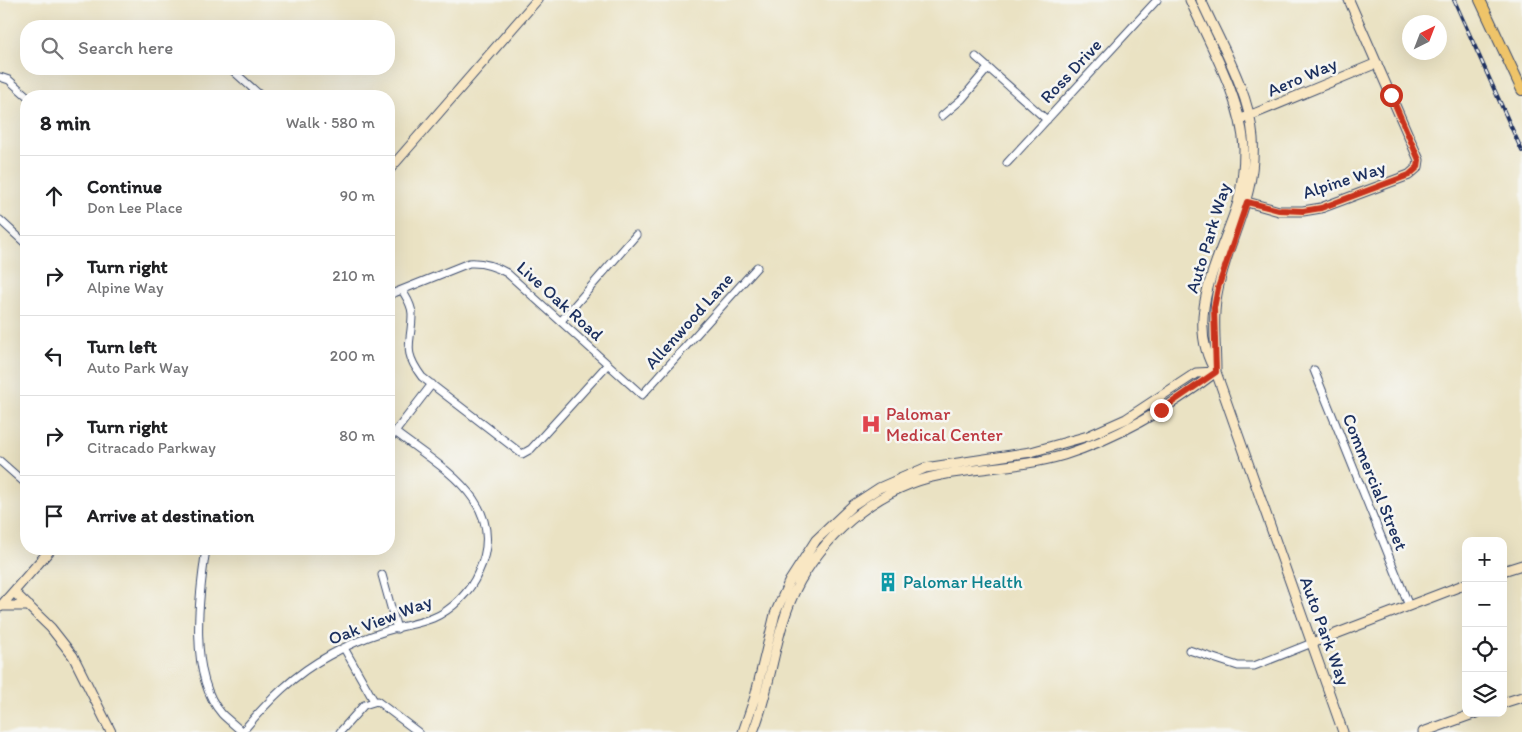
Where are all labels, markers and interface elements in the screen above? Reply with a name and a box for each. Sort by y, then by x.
north arrow [1402,15,1447,60]
search box [20,20,395,75]
icon: search [38,34,66,62]
street label: Ross Drive [1036,34,1106,108]
text: Search here [78,36,173,59]
street label: Aero Way [1264,52,1341,102]
route start [1380,84,1403,107]
text: 8 min [40,110,90,135]
text: Walk · 580 m [286,113,375,132]
street label: Alpine Way [1300,156,1389,204]
text: Continue [87,175,162,198]
street label: Auto Park Way [1181,180,1235,296]
icon: ahead [40,182,68,210]
text: 90 m [340,186,375,205]
text: Don Lee Place [87,198,183,217]
text: Turn right [87,255,168,278]
street label: Live Oak Road [512,256,608,346]
icon: right [40,262,68,290]
text: 210 m [332,266,375,285]
street label: Allenwood Lane [640,268,738,374]
text: Alpine Way [87,278,164,297]
text: Turn left [87,335,157,358]
icon: left [40,342,68,370]
text: 200 m [330,346,375,365]
text: Auto Park Way [87,358,188,377]
route end [1150,399,1173,422]
place label: Palomar Medical Center [886,403,1004,446]
street label: Commercial Street [1338,410,1413,554]
hospital icon: Palomar Medical Center [860,413,882,435]
text: Turn right [87,415,168,438]
icon: right [40,422,68,450]
text: 80 m [339,426,375,445]
text: Citracado Parkway [87,438,216,457]
icon: arrive [40,502,68,530]
text: Arrive at destination [87,504,254,527]
map controls [1462,537,1507,717]
button: + [1462,537,1507,582]
building icon: Palomar Health [877,571,899,593]
place label: Palomar Health [903,571,1023,593]
street label: Auto Park Way [1295,574,1355,689]
button: − [1462,582,1507,627]
street label: Oak View Way [325,590,435,650]
button: locate [1462,627,1507,672]
button: layers [1462,672,1507,717]

